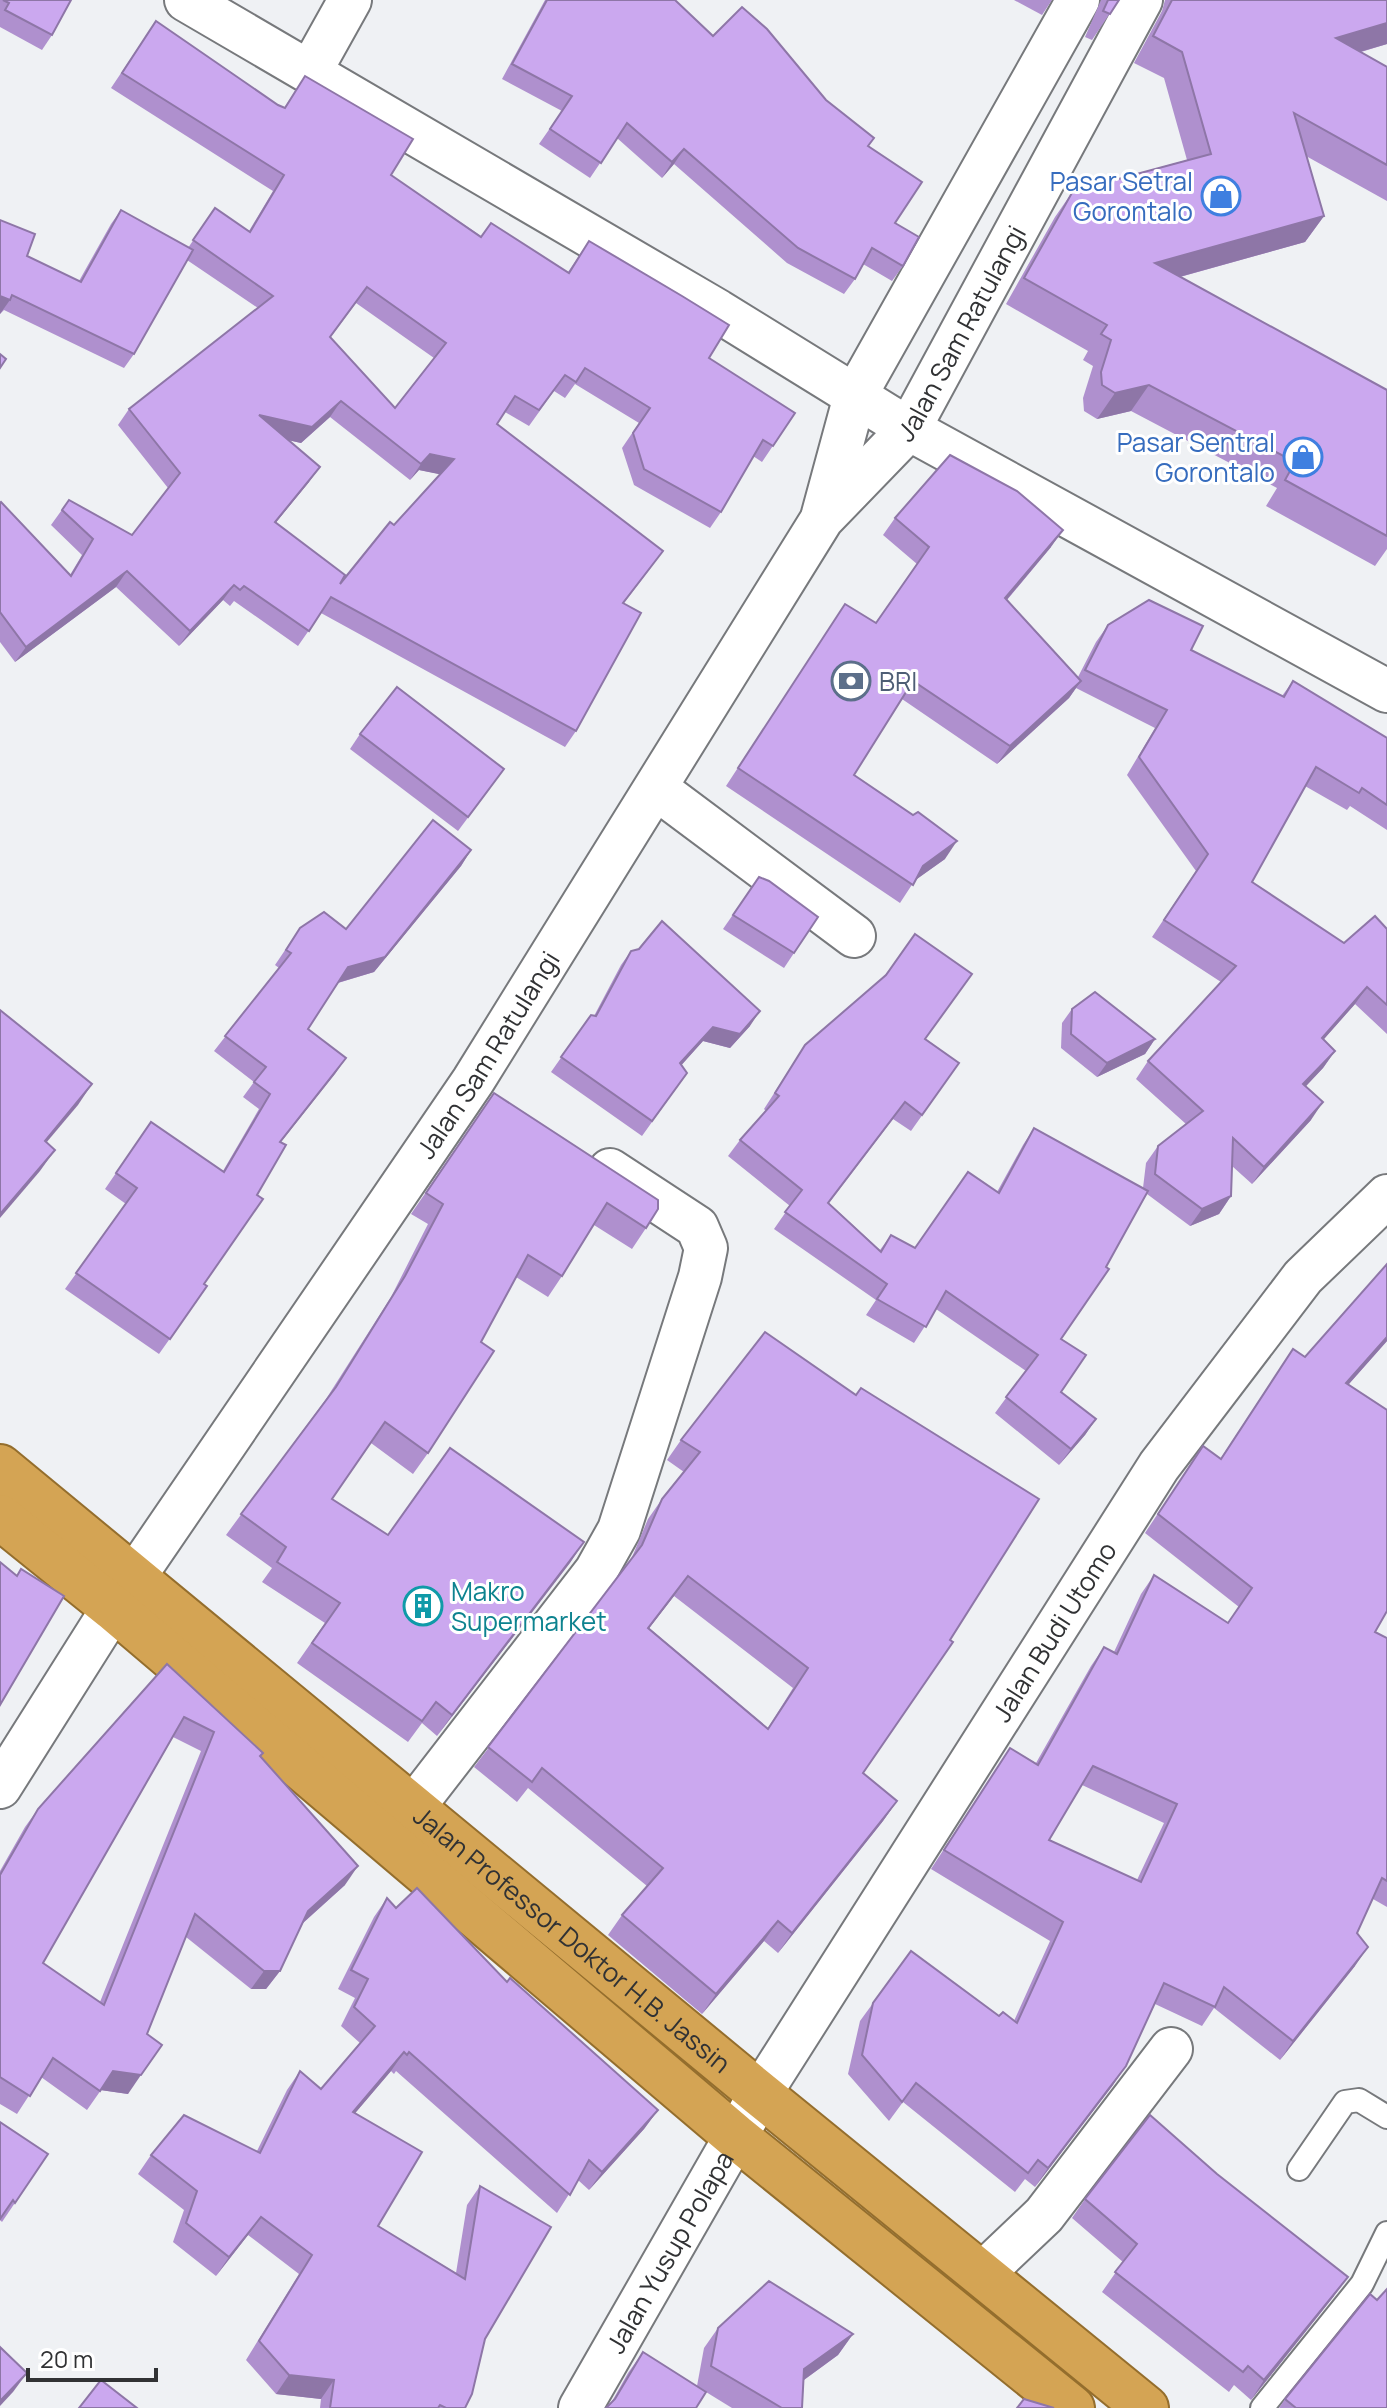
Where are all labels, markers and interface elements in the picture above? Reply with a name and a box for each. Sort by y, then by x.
place label: Pasar Setral Gorontalo [1050,163,1193,229]
shop icon: Pasar Setral Gorontalo [1200,175,1242,217]
street label: Jalan Sam Ratulangi [889,219,1034,449]
place label: Pasar Sentral Gorontalo [1117,424,1275,490]
shop icon: Pasar Sentral Gorontalo [1282,436,1324,478]
bank icon: BRI [830,660,872,702]
place label: BRI [879,663,917,699]
street label: Jalan Sam Ratulangi [408,944,567,1165]
street label: Jalan Budi Utomo [983,1535,1125,1728]
place label: Makro Supermarket [451,1573,607,1639]
building icon: Makro Supermarket [402,1585,444,1627]
street label: Jalan Professor Doktor H.B. Jassin [406,1798,739,2081]
street label: Jalan Yusup Polapa [597,2144,742,2360]
scale bar [28,2332,156,2382]
text: 20 m [40,2342,93,2375]

